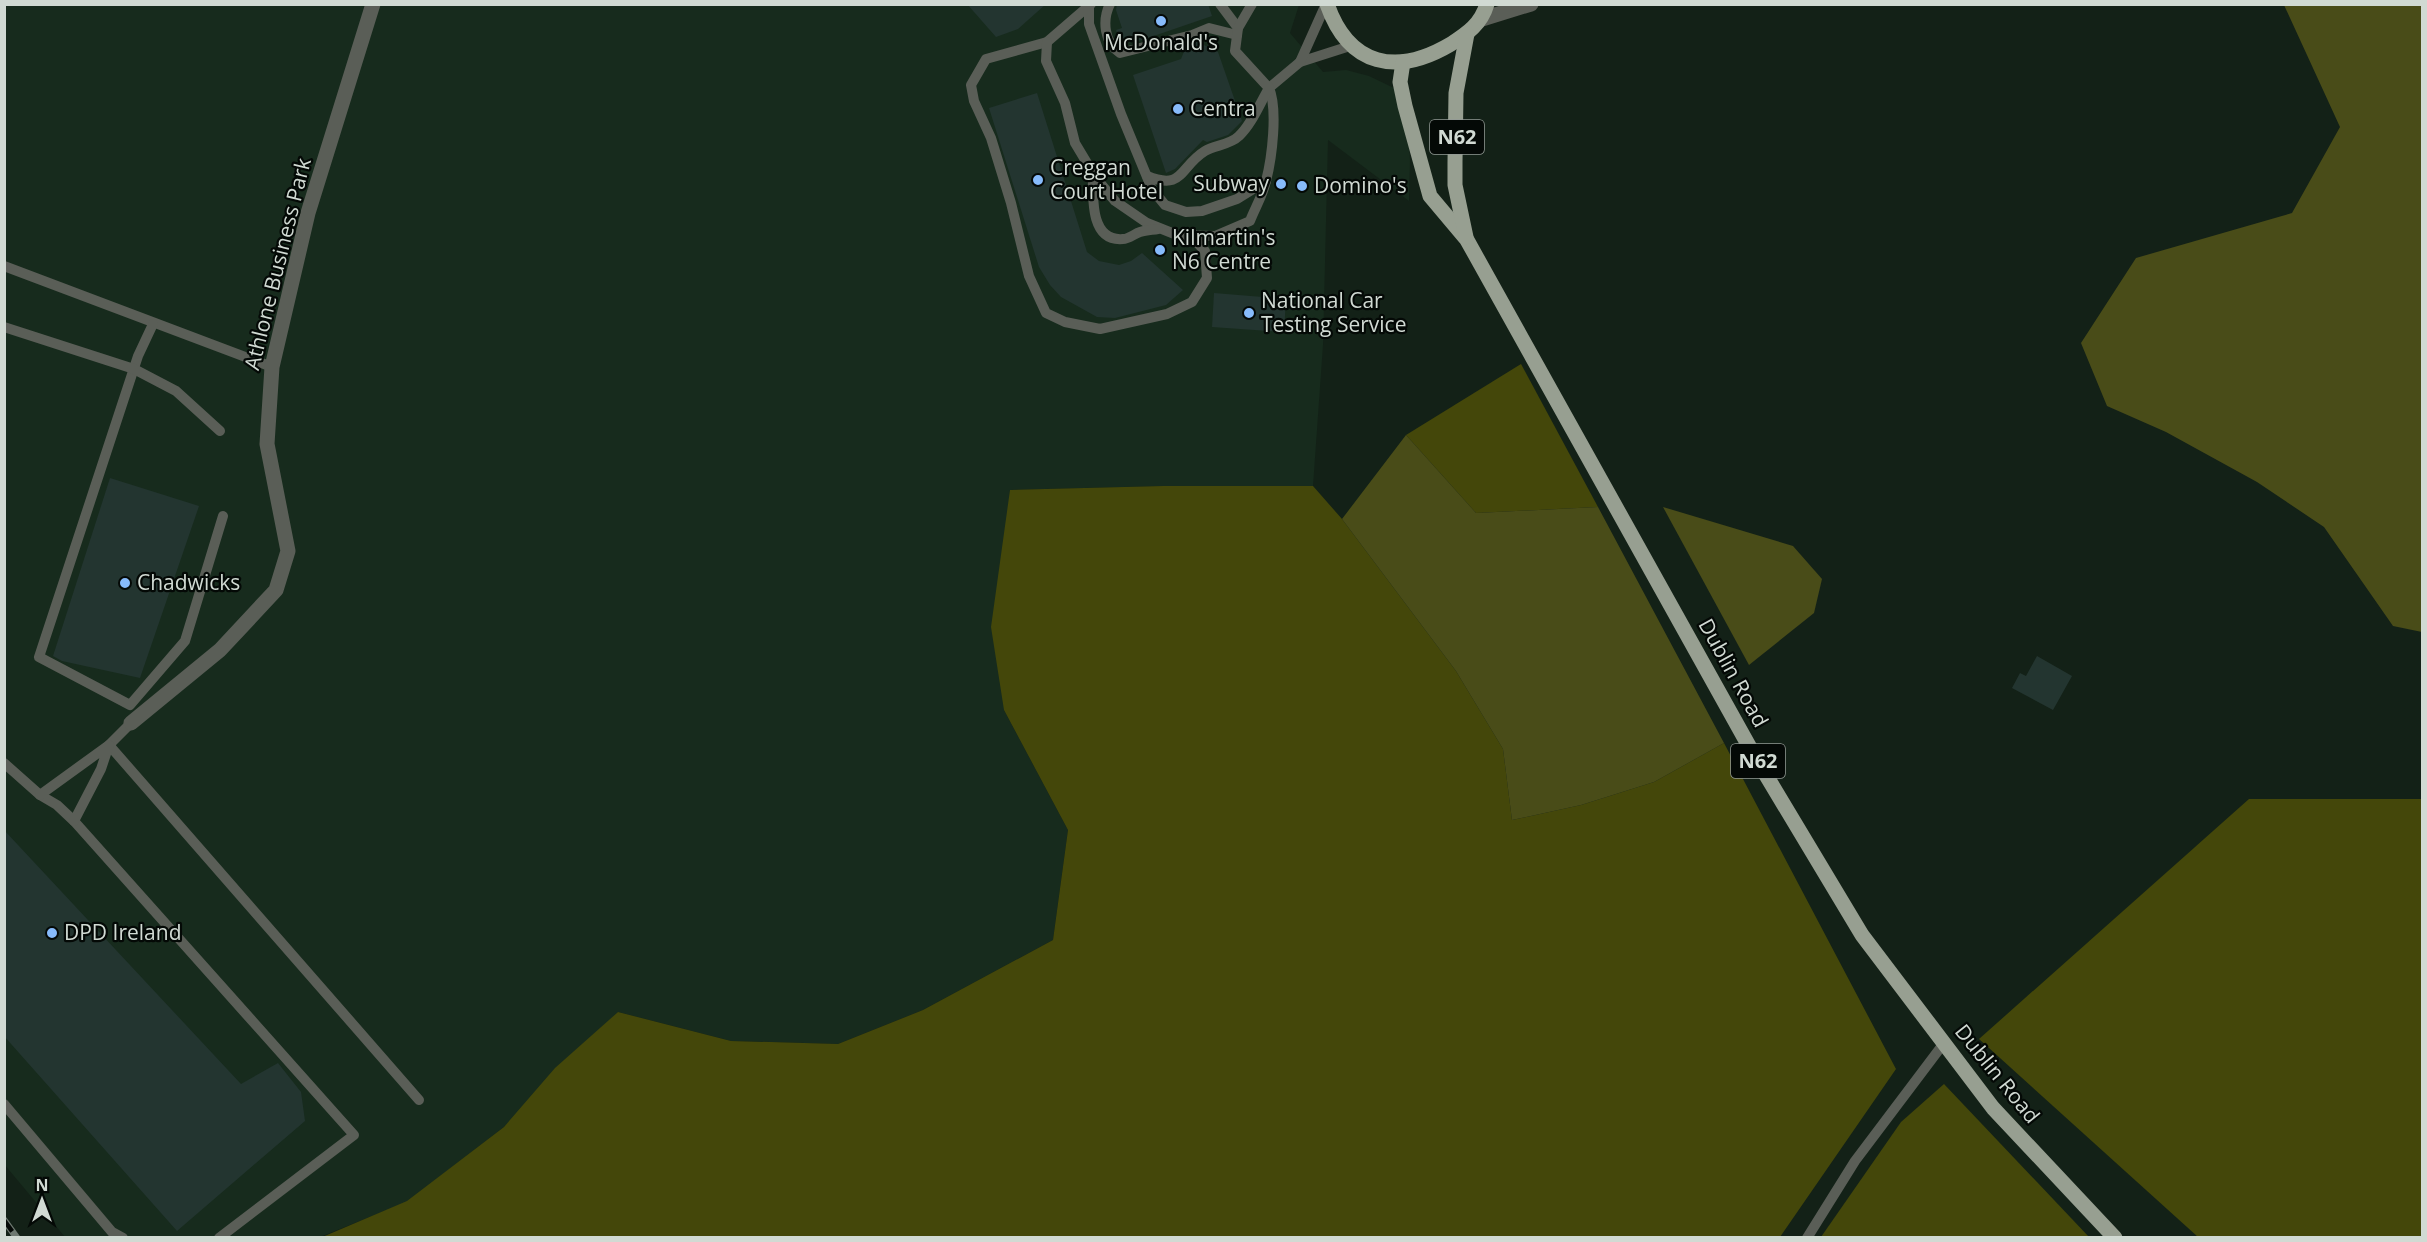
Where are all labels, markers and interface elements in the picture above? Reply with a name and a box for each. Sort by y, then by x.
marker: McDonald's [1154,14,1168,28]
place label: McDonald's [1104,28,1218,56]
place label: Centra [1190,94,1256,122]
marker: Centra [1171,102,1185,116]
road number: N62 [1430,120,1484,154]
place label: Creggan Court Hotel [1050,153,1163,205]
street label: Athlone Business Park [237,155,317,373]
place label: Subway [1193,169,1269,197]
place label: Domino's [1314,171,1407,199]
marker: Creggan Court Hotel [1031,173,1045,187]
marker: Subway [1274,177,1288,191]
marker: Domino's [1295,179,1309,193]
place label: Kilmartin's N6 Centre [1172,223,1275,275]
marker: Kilmartin's N6 Centre [1153,243,1167,257]
place label: National Car Testing Service [1261,286,1406,338]
marker: National Car Testing Service [1242,306,1256,320]
place label: Chadwicks [137,568,240,596]
marker: Chadwicks [118,576,132,590]
street label: Dublin Road [1693,613,1775,732]
road number: N62 [1731,744,1785,778]
place label: DPD Ireland [64,918,182,946]
marker: DPD Ireland [45,926,59,940]
street label: Dublin Road [1949,1018,2046,1129]
north arrow [12,1170,72,1230]
text: N [35,1174,49,1196]

